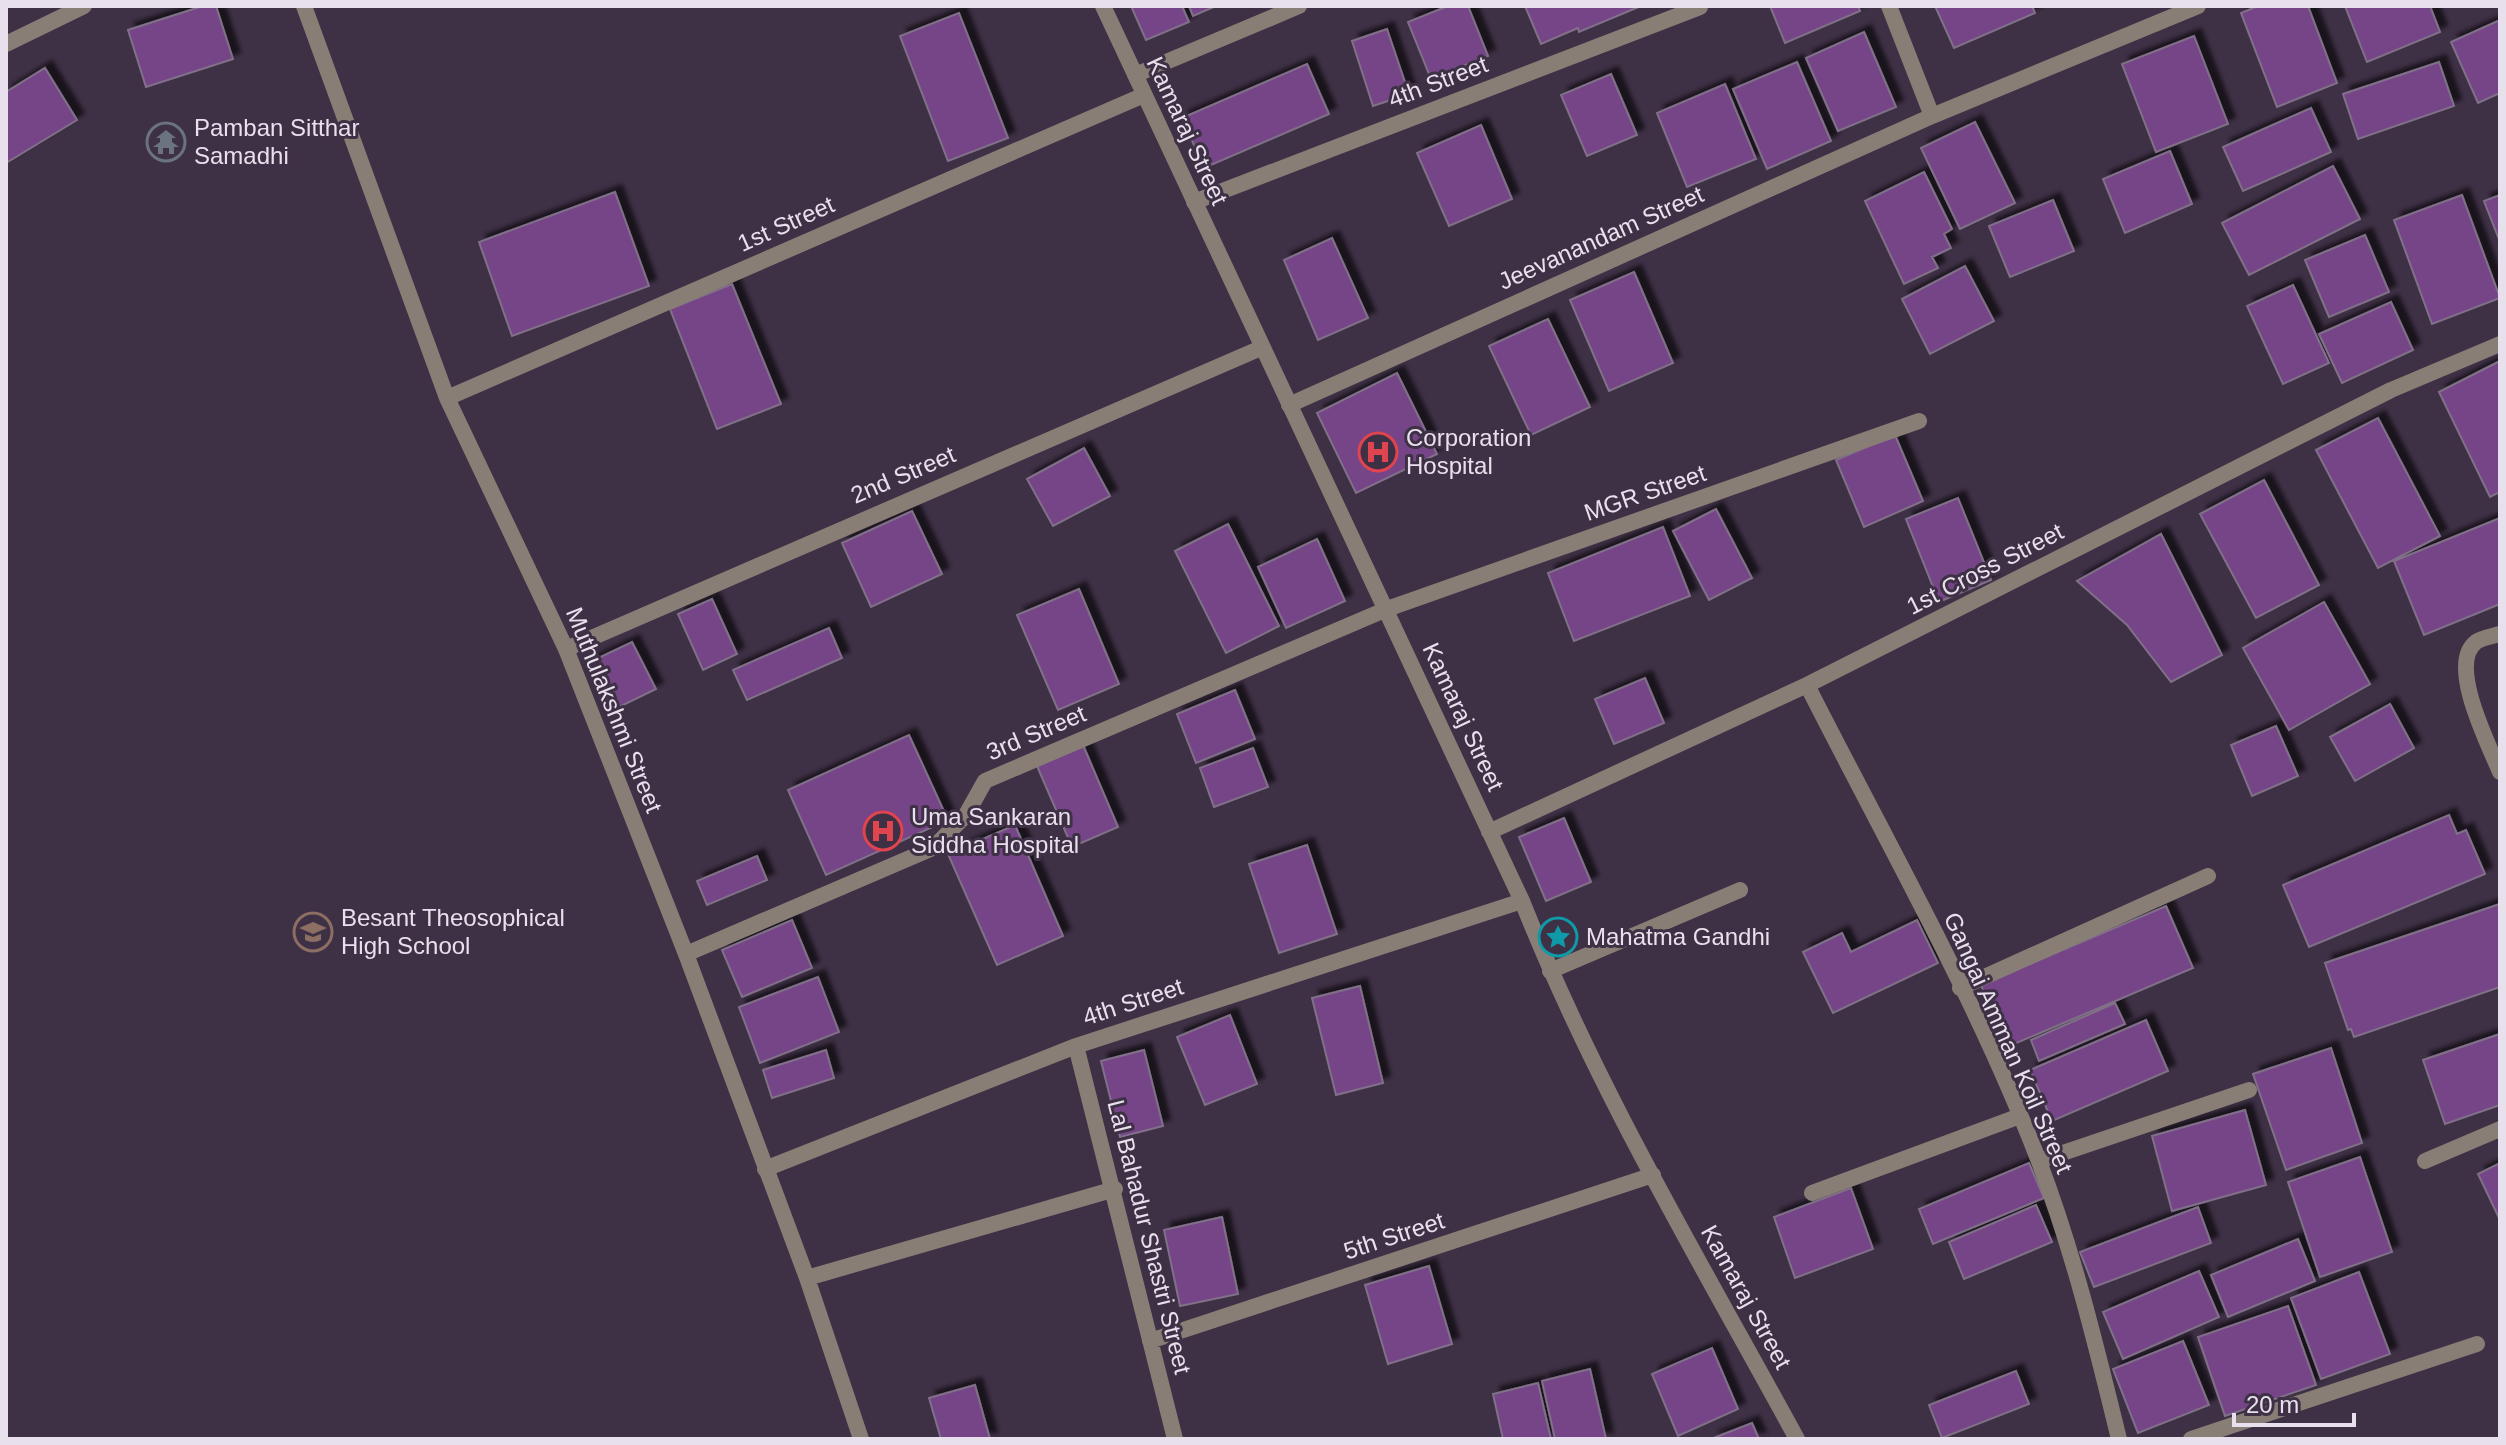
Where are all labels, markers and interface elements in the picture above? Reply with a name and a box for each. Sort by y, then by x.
street label: 4th Street [1384,50,1492,113]
street label: Kamaraj Street [1141,53,1234,209]
place label: Pamban Sitthar Samadhi [194,114,359,169]
temple icon: Pamban Sitthar Samadhi [145,121,187,163]
street label: Jeevanandam Street [1494,180,1708,295]
street label: 1st Street [733,190,839,257]
place label: Corporation Hospital [1406,424,1531,479]
hospital icon: Corporation Hospital [1357,431,1399,473]
street label: 2nd Street [847,440,959,509]
street label: MGR Street [1581,459,1709,526]
street label: 1st Cross Street [1902,517,2068,620]
street label: Muthulakshmi Street [561,603,668,817]
street label: Kamaraj Street [1417,639,1510,795]
street label: 3rd Street [982,699,1090,766]
place label: Uma Sankaran Siddha Hospital [911,803,1079,858]
hospital icon: Uma Sankaran Siddha Hospital [862,810,904,852]
place label: Besant Theosophical High School [341,904,565,959]
street label: Gangai Amman Koil Street [1939,908,2078,1178]
school or university icon: Besant Theosophical High School [292,911,334,953]
place icon: Mahatma Gandhi [1537,916,1579,958]
place label: Mahatma Gandhi [1586,923,1770,950]
street label: 4th Street [1079,973,1187,1030]
street label: Lal Bahadur Shastri Street [1102,1097,1197,1377]
street label: 5th Street [1340,1207,1448,1264]
street label: Kamaraj Street [1696,1220,1797,1374]
scale bar [2234,1377,2354,1427]
text: 20 m [2246,1391,2299,1418]

